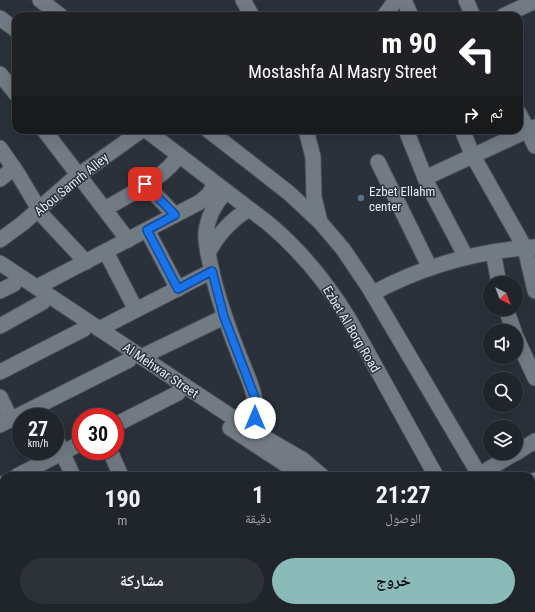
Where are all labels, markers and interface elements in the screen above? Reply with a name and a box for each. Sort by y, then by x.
text: 90 m [381,27,437,60]
icon: left [451,28,503,80]
text: Mostashfa Al Masry Street [248,61,437,82]
icon: right [460,104,482,126]
text: ثم [490,104,503,122]
street label: Abou Samrh Alley [31,150,112,219]
pin [128,167,162,201]
icon: arrive [134,173,156,195]
place label: Ezbet Ellahm center [369,184,435,214]
marker: Ezbet Ellahm center [356,193,366,203]
north arrow [483,276,523,316]
map controls [483,276,523,460]
street label: Ezbet Al Borg Road [320,283,383,375]
button: sound [483,324,523,364]
street label: Al Mehwar Street [120,340,201,401]
button: search [483,372,523,412]
position arrow [234,397,276,439]
speed limit sign: 30 [72,408,124,460]
text: 27 [28,417,48,441]
button: layers [483,420,523,460]
text: km/h [28,438,48,449]
text: 1 [252,481,264,509]
text: 21:27 [376,481,431,509]
text: 190 [104,485,141,513]
text: دقيقة [245,511,271,526]
text: الوصول [385,511,421,526]
text: m [118,513,127,528]
button: مشاركة [20,558,264,604]
button: خروج [272,558,515,604]

